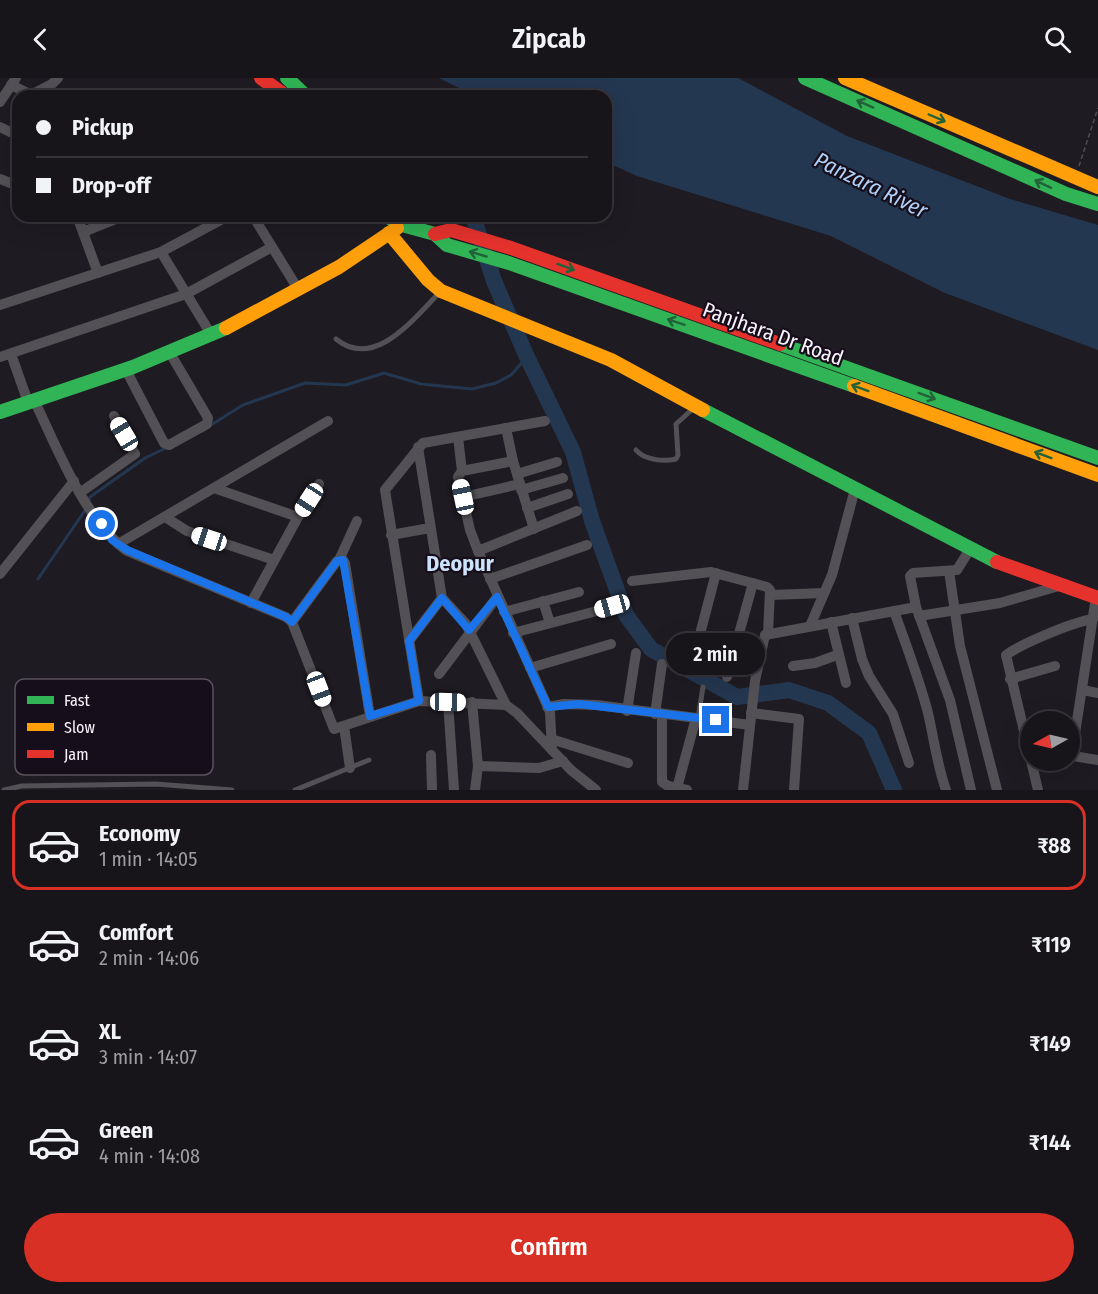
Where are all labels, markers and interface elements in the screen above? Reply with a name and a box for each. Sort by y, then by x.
icon: back [24,23,57,56]
text: Zipcab [512,23,586,55]
icon: search [1041,23,1074,56]
one-way arrow [857,98,875,109]
one-way arrow [927,113,946,124]
text: Pickup [72,114,134,141]
water label: Panzara River [810,146,933,224]
text: Drop-off [72,172,151,199]
one-way arrow [1035,177,1053,189]
one-way arrow [469,248,488,259]
one-way arrow [556,263,575,274]
street label: Panjhara Dr Road [699,297,847,371]
one-way arrow [667,316,686,327]
one-way arrow [851,382,870,393]
one-way arrow [917,392,936,403]
car [107,414,141,454]
one-way arrow [1034,449,1053,460]
car [450,478,476,516]
car [292,480,326,520]
route start [88,510,115,537]
car [189,525,229,553]
district label: Deopur [426,550,495,577]
car [592,592,632,620]
callout: 2 min [666,633,766,675]
text: 2 min [693,642,738,666]
car [304,669,334,709]
legend [15,679,213,775]
text: Fast [64,691,91,710]
car [430,693,466,711]
route end [702,706,729,733]
north arrow [1020,711,1080,771]
map controls [1020,711,1080,771]
text: Slow [64,718,95,737]
text: Jam [64,745,89,764]
icon: car [27,818,81,872]
text: Economy [99,820,180,847]
text: ₹88 [1038,832,1071,859]
text: 1 min · 14:05 [99,847,197,871]
icon: car [27,917,81,971]
text: Comfort [99,919,173,946]
text: ₹119 [1031,931,1071,958]
text: 2 min · 14:06 [99,946,199,970]
icon: car [27,1016,81,1070]
text: XL [99,1018,121,1045]
text: ₹149 [1029,1030,1071,1057]
text: 3 min · 14:07 [99,1045,197,1069]
icon: car [27,1115,81,1169]
text: Green [99,1117,153,1144]
text: ₹144 [1029,1129,1071,1156]
text: 4 min · 14:08 [99,1144,200,1168]
button: Confirm [24,1213,1074,1282]

